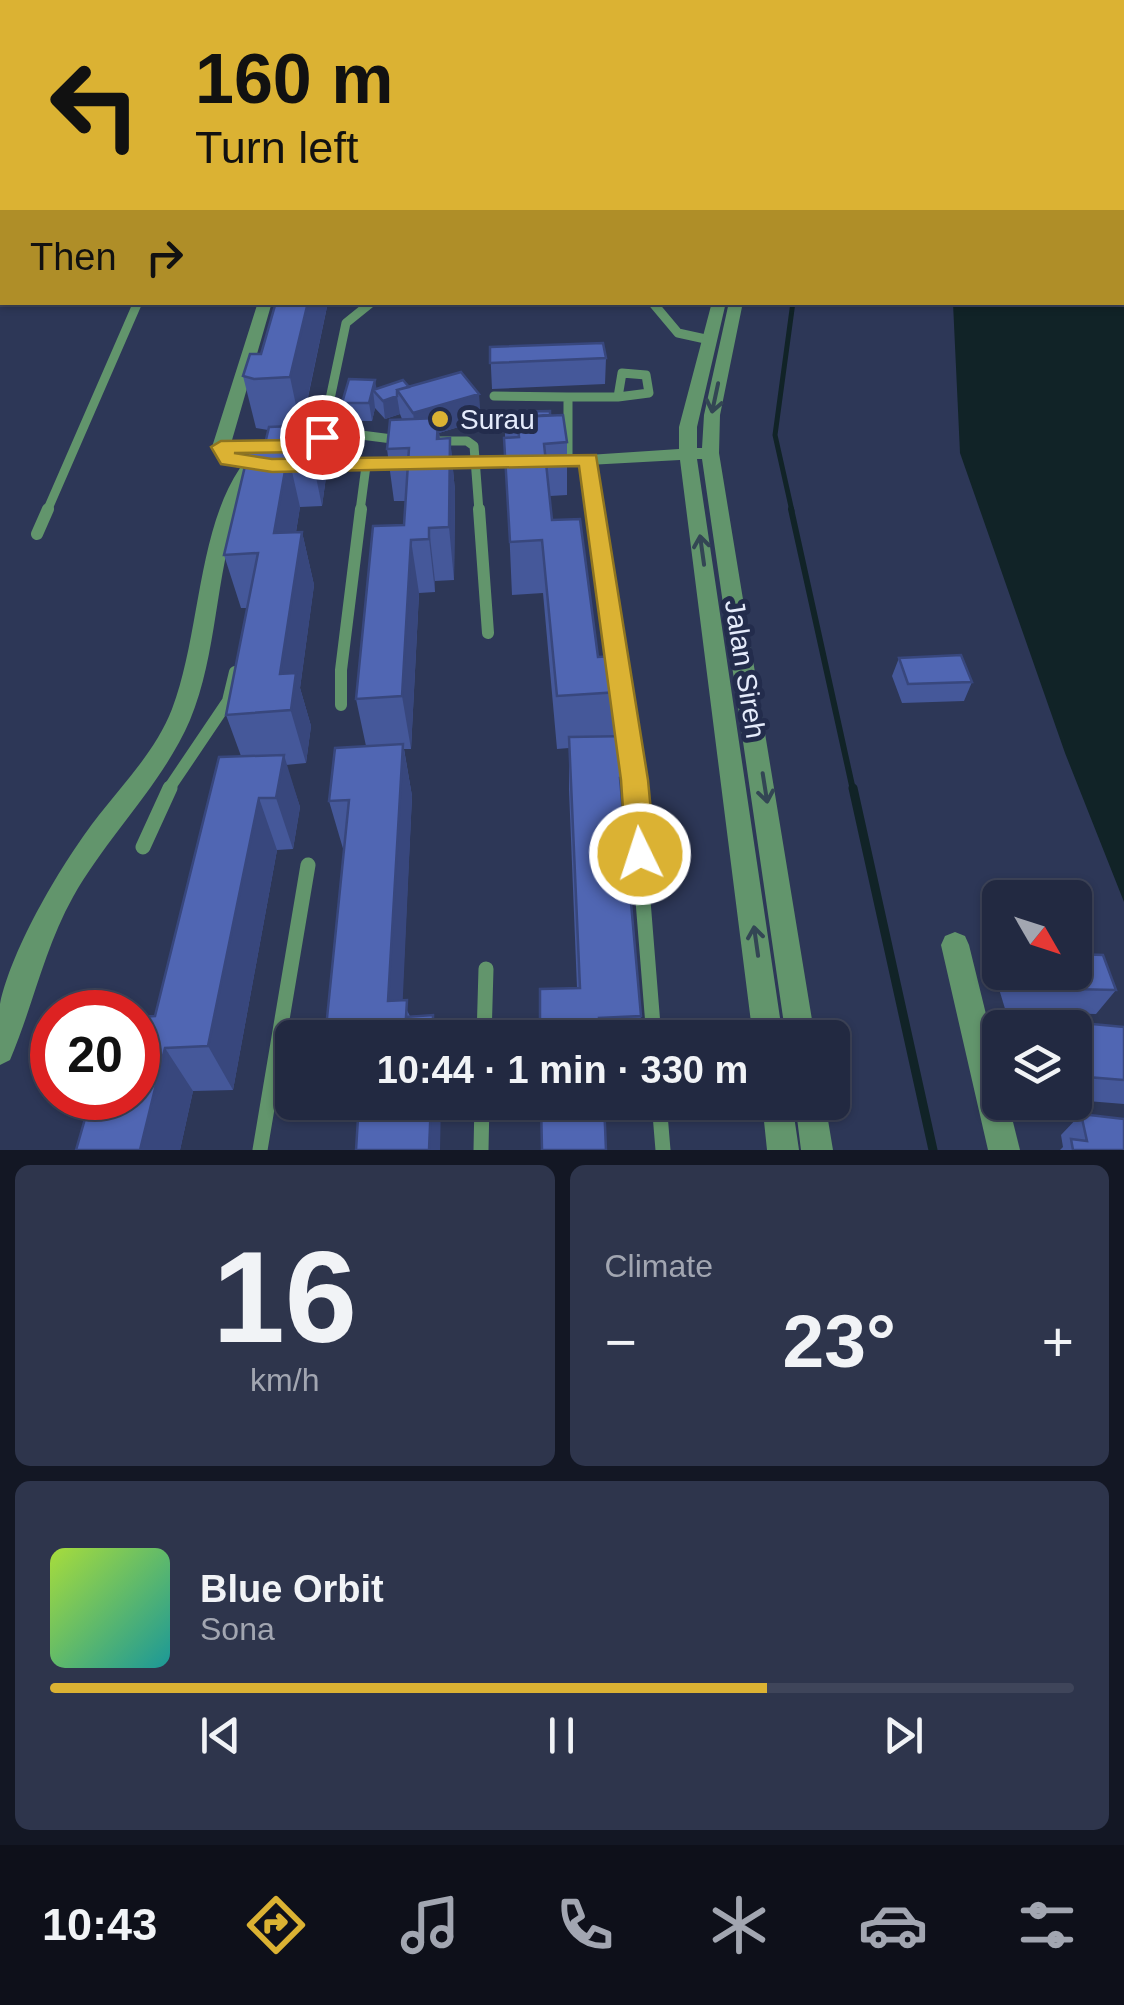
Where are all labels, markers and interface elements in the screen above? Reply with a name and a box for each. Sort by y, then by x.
icon: left [30,40,160,170]
text: 160 m [195,40,393,118]
text: Turn left [195,122,358,173]
icon: right [137,230,192,285]
text: Then [30,236,117,278]
one-way arrow [705,381,724,413]
pin [280,395,365,480]
place label: Surau [460,404,535,435]
marker: Surau [429,408,451,430]
icon: arrive [295,410,350,465]
one-way arrow [692,534,710,566]
street label: Jalan Sireh [719,597,771,741]
one-way arrow [756,771,775,804]
position arrow [588,802,692,906]
north arrow [982,880,1092,990]
map controls [982,880,1092,1120]
one-way arrow [746,925,764,958]
speed limit sign: 20 [30,990,160,1120]
button: layers [982,1010,1092,1120]
text: 10:44 · 1 min · 330 m [377,1049,748,1091]
text: 16 [212,1224,357,1370]
text: Climate [605,1248,713,1284]
text: 23° [783,1299,896,1383]
text: − [605,1311,637,1373]
text: + [1042,1311,1074,1373]
text: km/h [250,1362,319,1398]
text: Blue Orbit [200,1568,384,1610]
text: Sona [200,1611,275,1647]
icon: previous [193,1708,248,1763]
icon: pause [534,1708,589,1763]
icon: next [876,1708,931,1763]
icon: directions [241,1890,311,1960]
icon: music [395,1890,465,1960]
icon: phone [550,1890,620,1960]
icon: climate [704,1890,774,1960]
icon: car [858,1890,928,1960]
icon: filters [1012,1890,1082,1960]
text: 10:43 [42,1899,157,1950]

